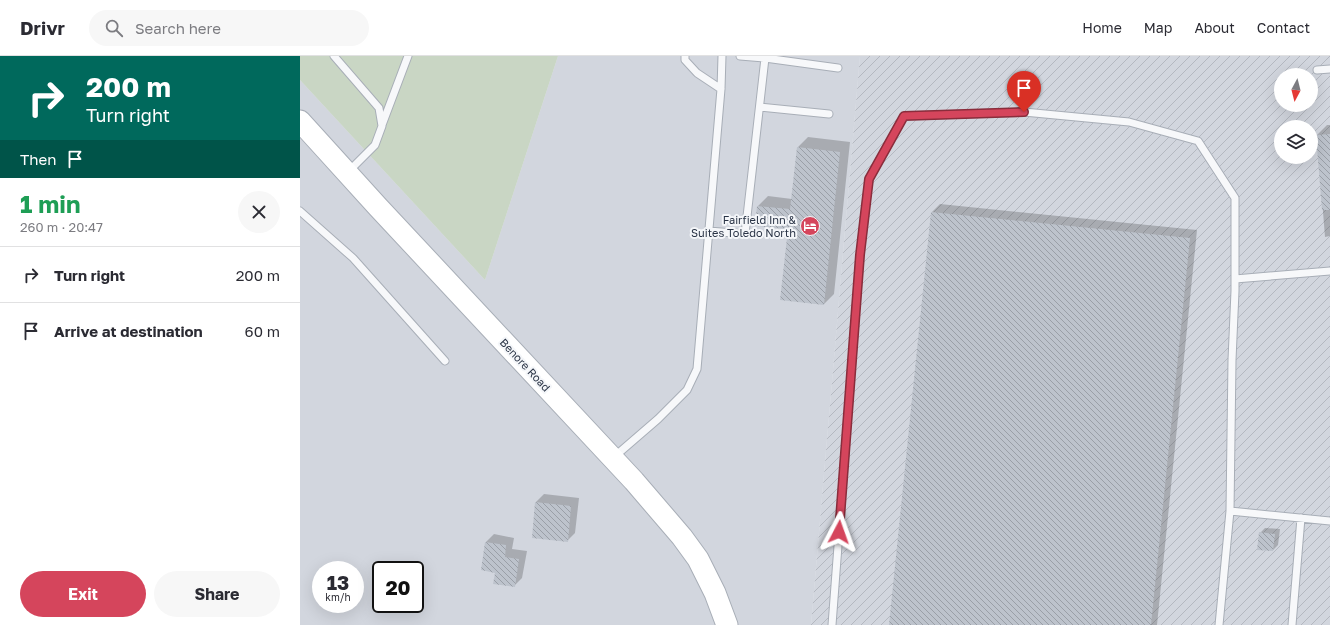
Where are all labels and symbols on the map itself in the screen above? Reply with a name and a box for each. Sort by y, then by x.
north arrow [1274,68,1318,112]
pin [1007,71,1041,112]
place label: Fairfield Inn & Suites Toledo North [691,213,797,239]
hotel icon: Fairfield Inn & Suites Toledo North [799,215,821,237]
street label: Benore Road [498,336,553,394]
position arrow [818,511,860,553]
speed limit sign: 20 [372,561,424,613]

